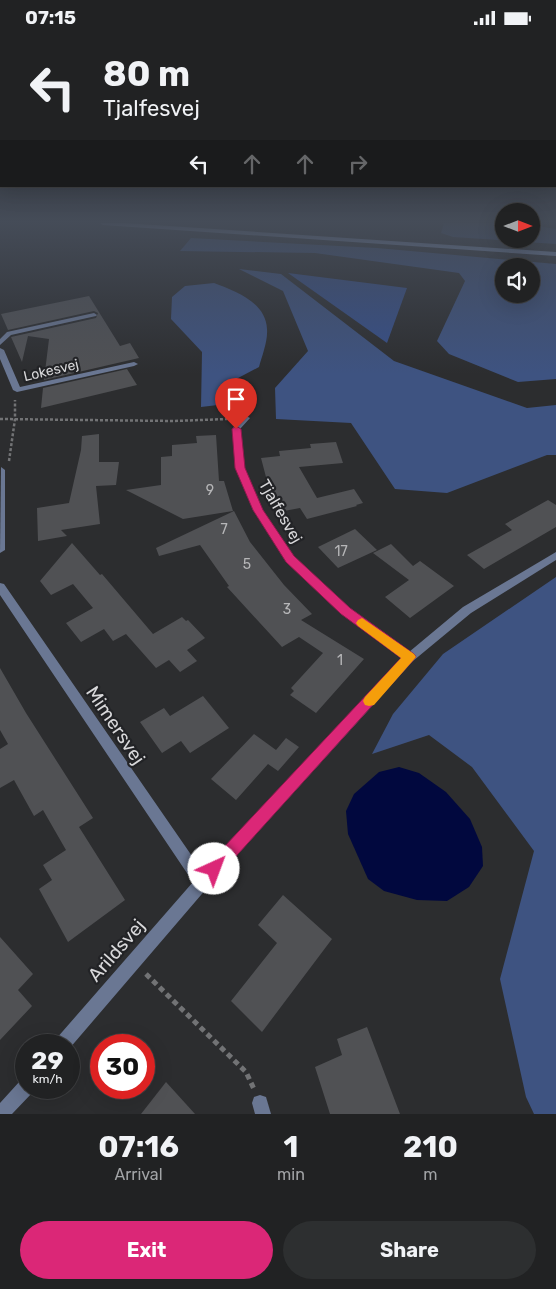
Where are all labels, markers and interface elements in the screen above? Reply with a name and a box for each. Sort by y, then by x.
text: 07:15 [25,6,76,29]
text: 80 m [103,53,190,95]
icon: left [20,55,85,120]
text: Tjalfesvej [103,95,200,122]
icon: left [185,150,213,178]
icon: ahead [238,150,266,178]
icon: ahead [291,150,319,178]
icon: right [344,150,372,178]
north arrow [495,203,540,247]
map controls [495,203,540,303]
button: sound [495,258,540,303]
street label: Lokesvej [22,356,80,385]
pin [215,378,257,429]
icon: arrive [222,385,250,413]
street label: Tjalfesvej [255,476,306,546]
house number: 9 [206,482,214,499]
house number: 7 [220,521,228,538]
house number: 17 [334,543,348,560]
house number: 5 [243,556,251,573]
house number: 3 [283,601,291,618]
house number: 1 [337,652,343,669]
street label: Mimersvej [81,682,150,769]
position arrow [187,842,239,894]
street label: Arildsvej [83,914,150,986]
speed limit sign: 30 [90,1034,155,1099]
text: 29 [31,1046,64,1075]
text: km/h [33,1072,62,1086]
text: 07:16 [98,1129,179,1165]
text: 1 [284,1129,298,1165]
text: 210 [403,1129,458,1165]
text: Arrival [115,1165,163,1184]
text: min [277,1165,305,1184]
text: m [423,1165,438,1184]
button: Exit [20,1221,273,1279]
button: Share [283,1221,536,1279]

